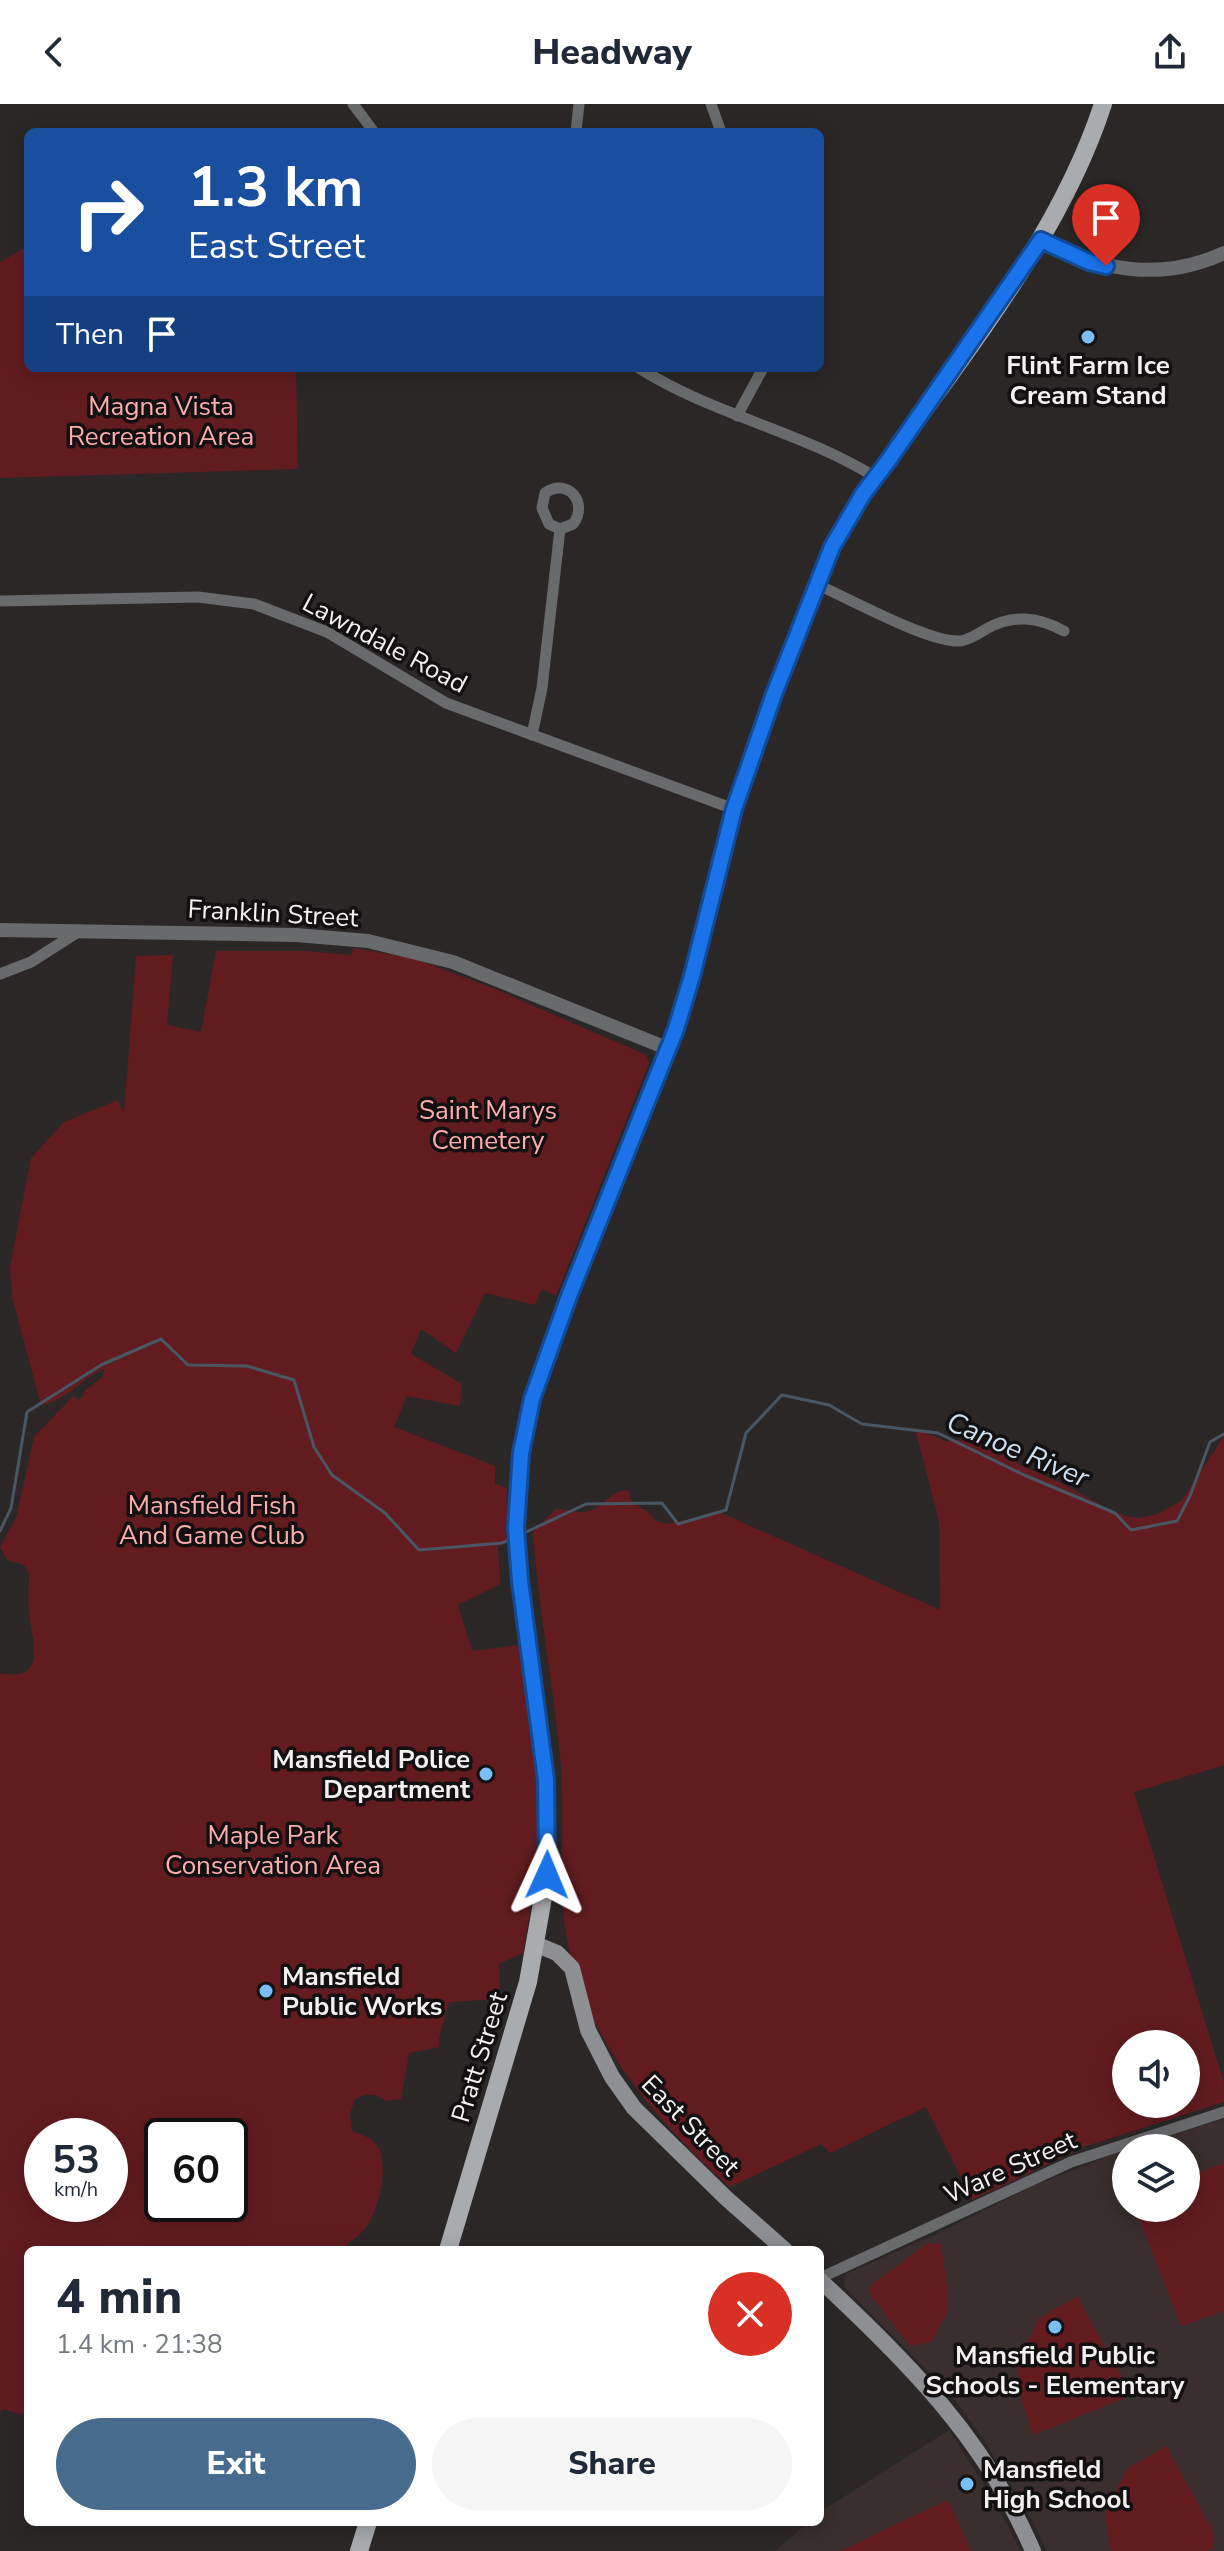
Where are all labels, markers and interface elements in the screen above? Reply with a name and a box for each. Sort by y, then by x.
text: Headway [532,28,692,77]
icon: back [32,30,76,74]
icon: share [1148,30,1192,74]
text: 1.3 km [188,149,363,226]
icon: right [56,160,160,264]
pin [1072,184,1140,266]
icon: arrive [1084,196,1128,240]
text: East Street [188,222,365,271]
icon: arrive [140,312,184,356]
text: Then [56,314,124,355]
marker: Flint Farm Ice Cream Stand [1079,328,1097,346]
place label: Flint Farm Ice Cream Stand [1006,348,1170,413]
park label: Magna Vista Recreation Area [68,389,254,454]
street label: Lawndale Road [296,585,473,702]
street label: Franklin Street [187,892,360,935]
park label: Saint Marys Cemetery [419,1093,557,1158]
water label: Canoe River [941,1403,1095,1497]
park label: Mansfield Fish And Game Club [119,1488,305,1553]
place label: Mansfield Police Department [272,1742,471,1807]
marker: Mansfield Police Department [477,1765,495,1783]
park label: Maple Park Conservation Area [165,1818,381,1883]
position arrow [505,1833,589,1917]
place label: Mansfield Public Works [282,1959,443,2024]
marker: Mansfield Public Works [257,1982,275,2000]
street label: Pratt Street [443,1987,516,2127]
map controls [1112,2030,1200,2222]
button: sound [1112,2030,1200,2118]
street label: East Street [634,2067,748,2184]
speed limit sign: 60 [144,2118,248,2222]
street label: Ware Street [938,2122,1083,2212]
text: 53 [52,2133,100,2187]
button: layers [1112,2134,1200,2222]
text: km/h [54,2176,98,2203]
text: 4 min [56,2264,182,2330]
button: close [708,2272,792,2356]
marker: Mansfield Public Schools - Elementary [1046,2318,1064,2336]
text: 1.4 km · 21:38 [56,2327,223,2362]
place label: Mansfield Public Schools - Elementary [926,2338,1185,2403]
button: Exit [56,2418,416,2510]
button: Share [432,2418,792,2510]
place label: Mansfield High School [983,2452,1131,2517]
marker: Mansfield High School [958,2475,976,2493]

